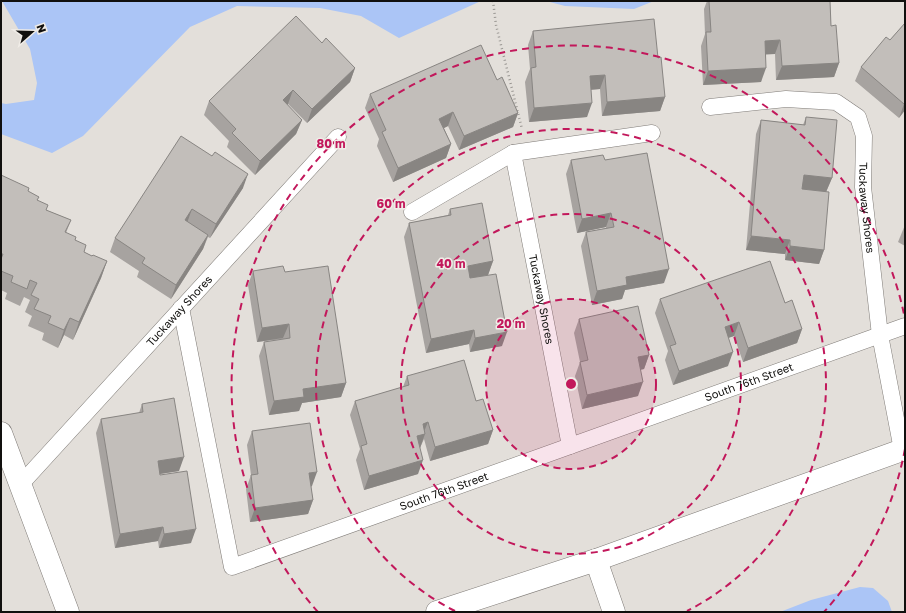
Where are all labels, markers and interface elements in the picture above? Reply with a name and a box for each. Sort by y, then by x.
north arrow [12,12,52,52]
text: N [34,22,49,35]
text: 80 m [317,136,345,151]
street label: Tuckaway Shores [857,162,878,254]
text: 60 m [377,196,405,211]
street label: Tuckaway Shores [527,253,557,345]
text: 40 m [437,256,465,271]
street label: Tuckaway Shores [143,272,214,348]
text: 20 m [497,316,525,331]
street label: South 76th Street [703,360,795,403]
centre of rings [564,377,578,391]
street label: South 76th Street [398,469,490,513]

